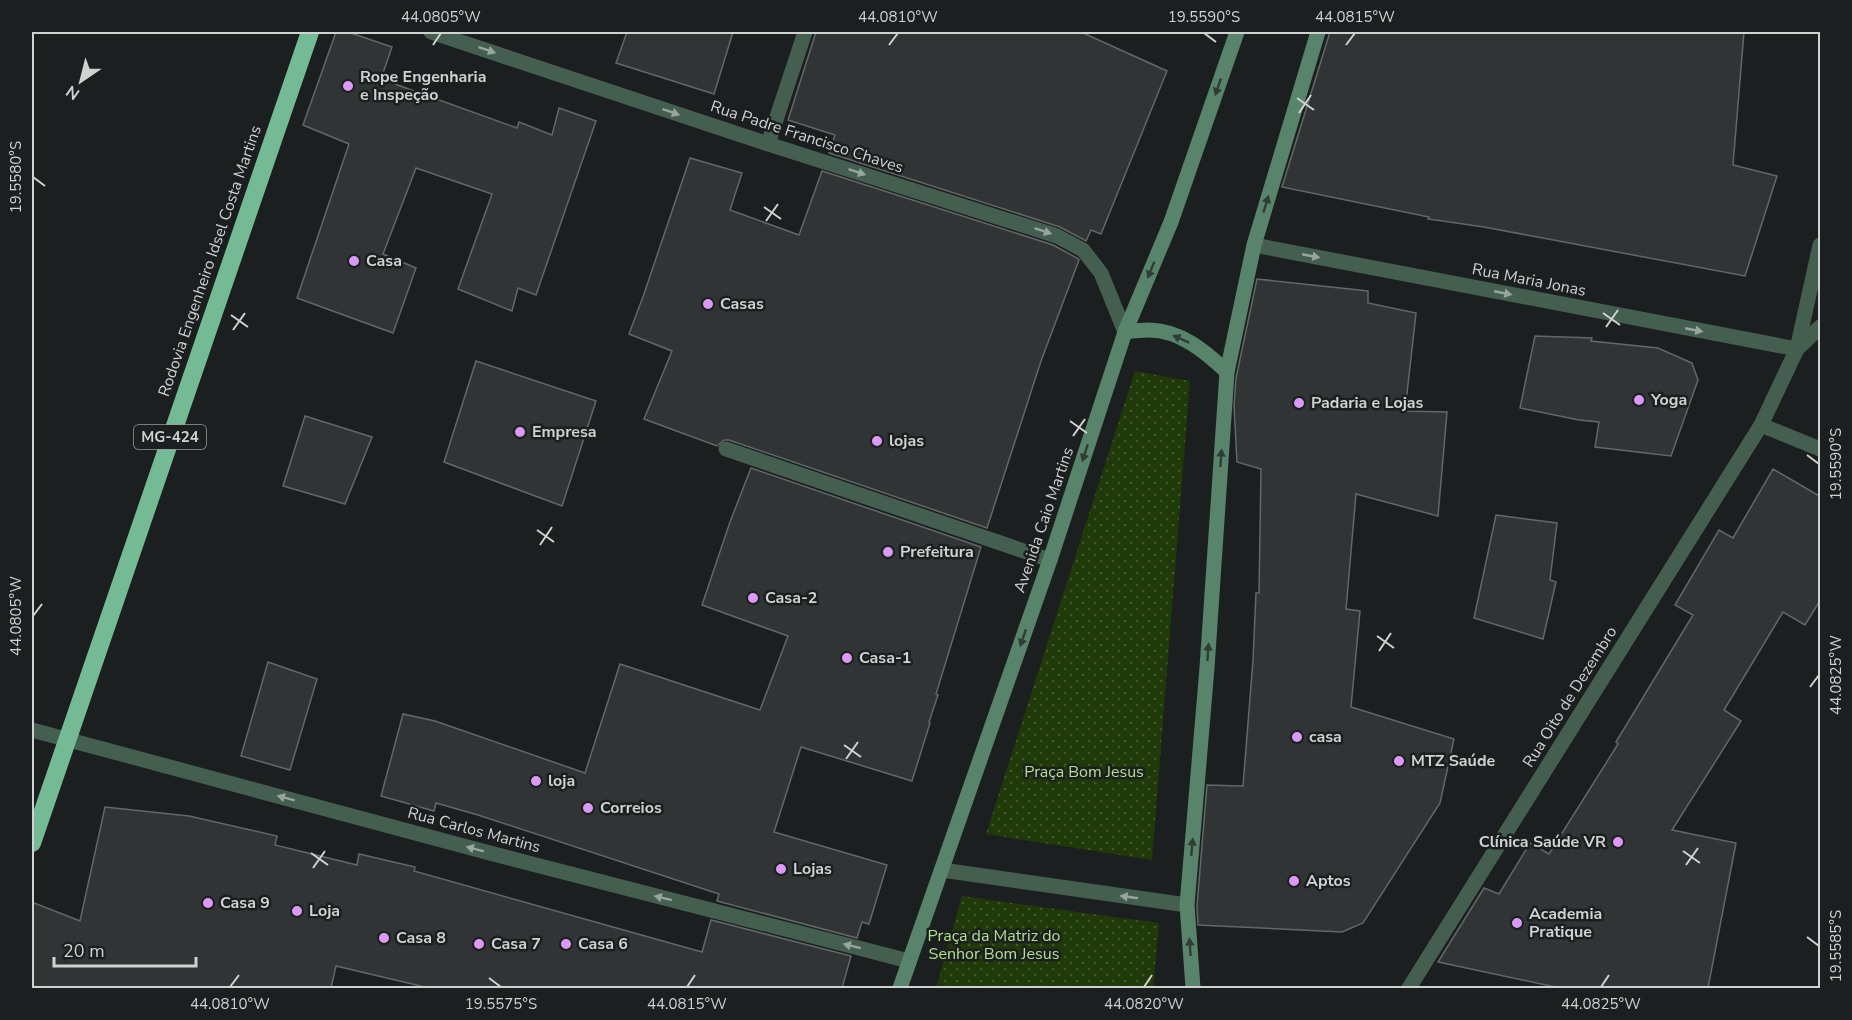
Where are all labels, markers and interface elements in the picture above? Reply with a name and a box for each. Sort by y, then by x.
text: 44.0805°W [401,7,481,27]
text: 44.0810°W [858,7,938,27]
text: 19.5590°S [1168,7,1240,27]
text: 44.0815°W [1315,7,1395,27]
one-way arrow [478,46,496,55]
north arrow [51,51,111,111]
place label: Rope Engenharia e Inspeção [360,66,486,106]
one-way arrow [1212,78,1222,96]
marker: Rope Engenharia e Inspeção [341,79,355,93]
text: N [62,80,84,105]
street label: Rua Padre Francisco Chaves [708,95,906,179]
one-way arrow [663,108,681,117]
street label: Rodovia Engenheiro Idsel Costa Martins [153,123,267,399]
text: 19.5580°S [6,141,26,213]
one-way arrow [848,168,866,178]
one-way arrow [1262,195,1271,213]
one-way arrow [1034,227,1052,237]
place label: Casa [366,250,402,272]
one-way arrow [1302,252,1321,261]
marker: Casa [347,254,361,268]
street label: Rua Maria Jonas [1470,258,1588,302]
one-way arrow [1146,261,1155,279]
one-way arrow [1493,289,1512,298]
place label: Casas [720,293,764,315]
marker: Casas [701,297,715,311]
one-way arrow [1685,326,1704,335]
one-way arrow [1171,334,1189,344]
place label: Yoga [1650,389,1687,411]
place label: Padaria e Lojas [1311,392,1424,414]
marker: Yoga [1632,393,1646,407]
marker: Padaria e Lojas [1292,396,1306,410]
place label: Empresa [532,421,597,443]
road number: MG-424 [134,425,206,449]
marker: Empresa [513,425,527,439]
text: 19.5590°S [1826,428,1846,500]
place label: lojas [889,430,924,452]
marker: lojas [870,434,884,448]
street label: Avenida Caio Martins [1009,444,1079,596]
one-way arrow [1080,444,1089,462]
one-way arrow [1217,448,1226,467]
place label: Prefeitura [900,541,974,563]
marker: Prefeitura [881,545,895,559]
text: 44.0805°W [6,576,26,656]
place label: Casa-2 [765,587,817,609]
marker: Casa-2 [746,591,760,605]
street label: Rua Oito de Dezembro [1518,622,1622,772]
one-way arrow [1017,629,1027,647]
text: 44.0825°W [1826,635,1846,715]
one-way arrow [1203,643,1213,662]
place label: Casa-1 [859,647,911,669]
marker: Casa-1 [840,651,854,665]
place label: casa [1309,726,1342,748]
marker: casa [1290,730,1304,744]
place label: MTZ Saúde [1411,750,1495,772]
marker: MTZ Saúde [1392,754,1406,768]
park label: Praça Bom Jesus [1024,761,1144,783]
place label: loja [548,770,575,792]
marker: loja [529,774,543,788]
one-way arrow [277,793,295,802]
place label: Correios [600,797,662,819]
marker: Correios [581,801,595,815]
street label: Rua Carlos Martins [405,802,543,858]
place label: Clínica Saúde VR [1479,831,1606,853]
marker: Clínica Saúde VR [1611,835,1625,849]
one-way arrow [1187,837,1196,856]
one-way arrow [465,844,483,853]
place label: Lojas [793,858,832,880]
marker: Lojas [774,862,788,876]
place label: Aptos [1306,870,1351,892]
marker: Aptos [1287,874,1301,888]
place label: Casa 9 [220,892,270,914]
one-way arrow [654,892,673,902]
one-way arrow [1119,893,1138,902]
marker: Casa 9 [201,896,215,910]
place label: Loja [309,900,340,922]
place label: Academia Pratique [1529,903,1602,943]
marker: Loja [290,904,304,918]
text: 19.5585°S [1826,910,1846,982]
marker: Academia Pratique [1510,916,1524,930]
park label: Praça da Matriz do Senhor Bom Jesus [928,925,1061,965]
place label: Casa 8 [396,927,446,949]
scale bar [54,930,196,968]
marker: Casa 8 [377,931,391,945]
place label: Casa 7 [491,933,541,955]
place label: Casa 6 [578,933,628,955]
marker: Casa 7 [472,937,486,951]
marker: Casa 6 [559,937,573,951]
one-way arrow [1185,937,1194,956]
text: 20 m [63,939,105,963]
one-way arrow [843,941,861,951]
text: 44.0810°W [190,994,270,1014]
text: 19.5575°S [465,994,537,1014]
text: 44.0815°W [647,994,727,1014]
text: 44.0820°W [1104,994,1184,1014]
text: 44.0825°W [1561,994,1641,1014]

